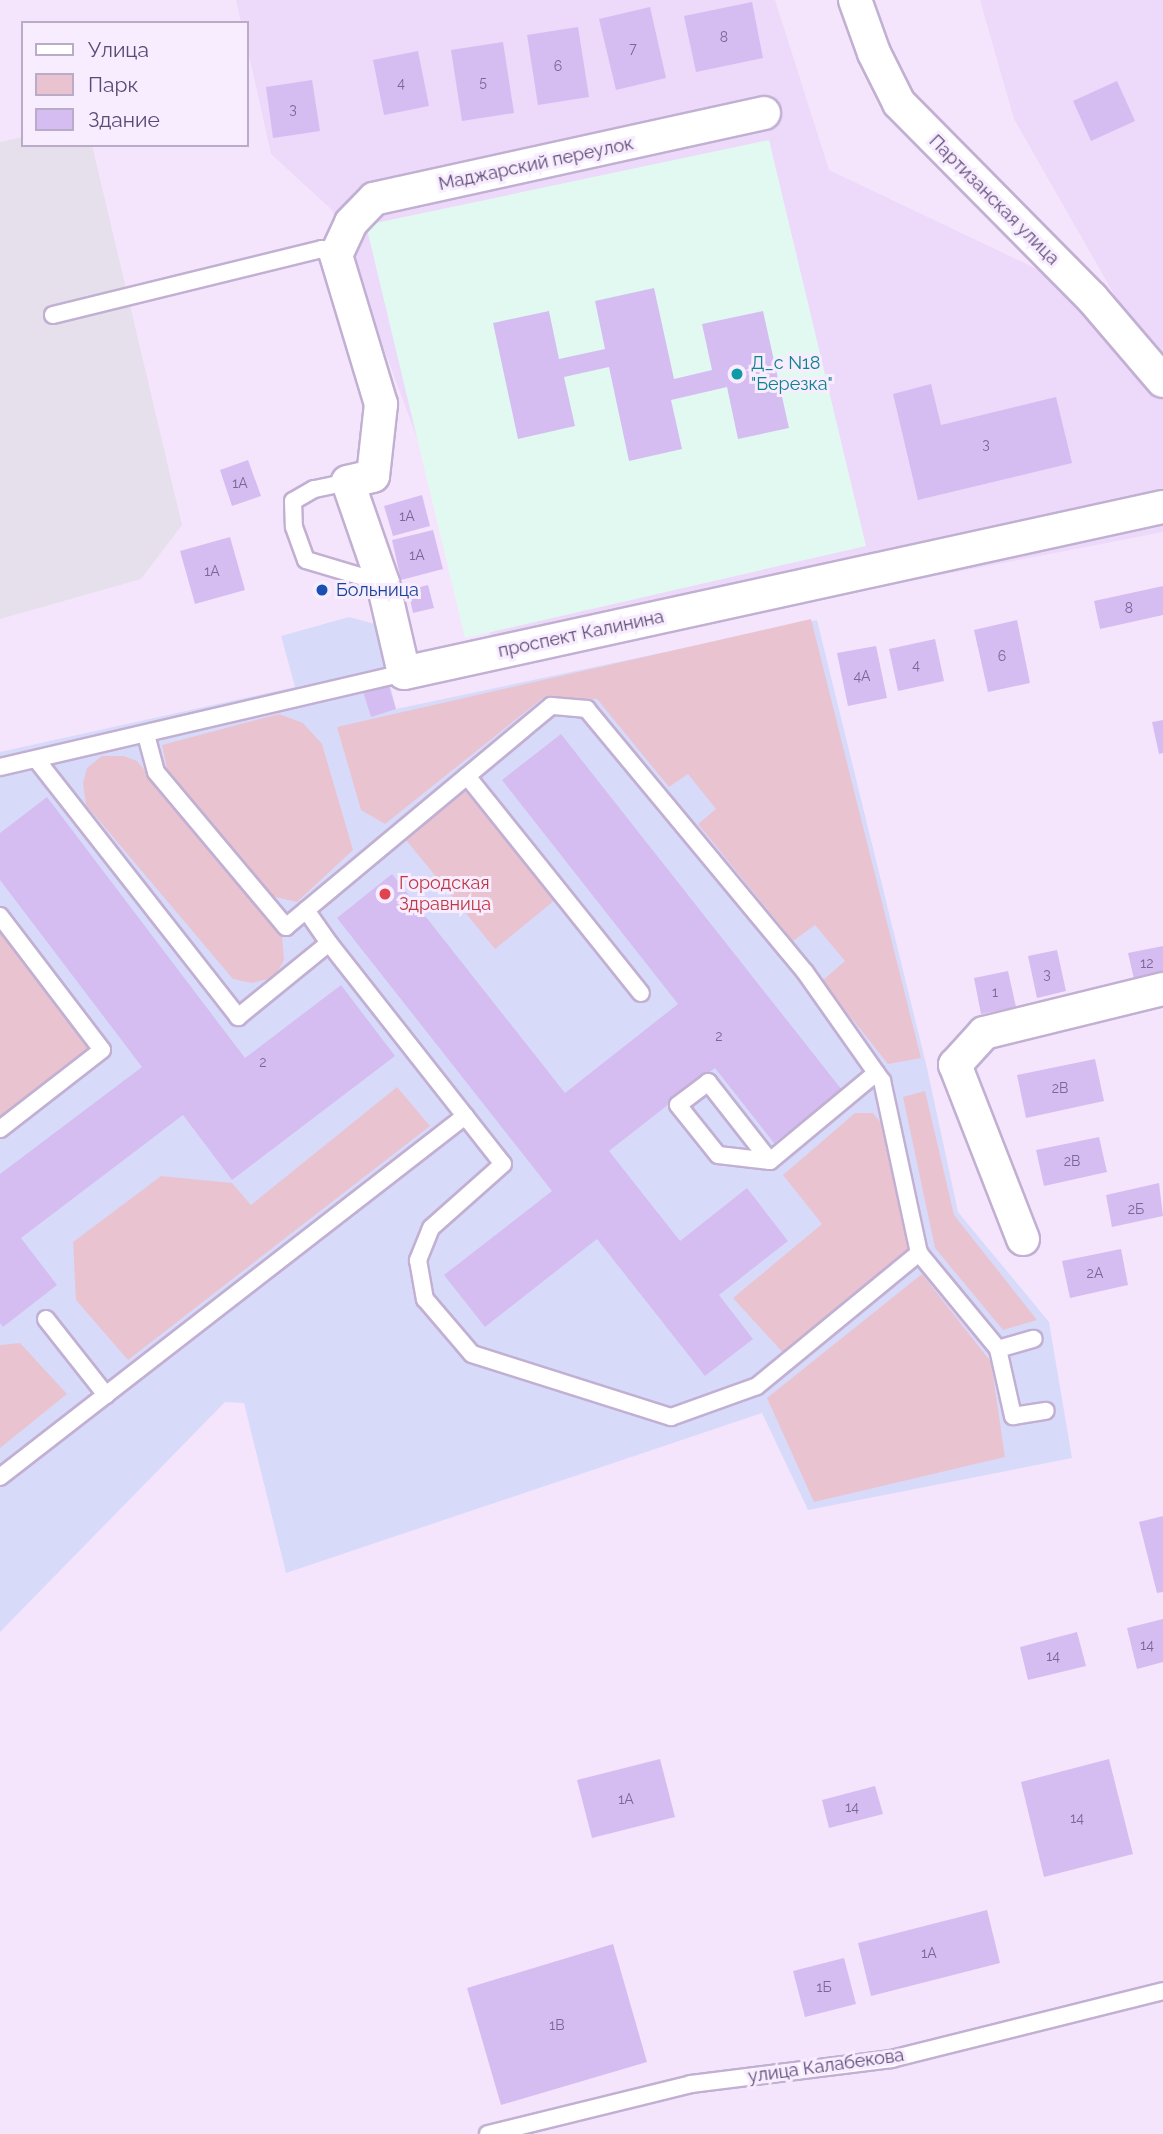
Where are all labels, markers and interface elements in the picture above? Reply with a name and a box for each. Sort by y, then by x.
legend [21,21,248,147]
house number: 8 [720,29,728,45]
text: Улица [88,37,149,62]
house number: 7 [629,40,637,56]
house number: 6 [554,58,562,74]
text: Парк [88,72,138,97]
house number: 5 [479,74,487,90]
house number: 4 [397,75,405,91]
house number: 3 [289,101,297,117]
text: Здание [88,107,160,132]
street label: Партизанская улица [924,130,1064,270]
street label: Маджарский переулок [437,133,635,195]
place label: Д_с N18 "Березка" [751,353,833,396]
marker: Д_с N18 "Березка" [729,366,745,382]
house number: 3 [982,436,990,452]
house number: 1А [232,475,248,491]
house number: 1А [399,508,415,524]
house number: 1А [409,547,425,563]
house number: 1А [204,563,220,579]
place label: Больница [336,579,419,601]
marker: Больница [314,582,330,598]
house number: 8 [1125,600,1133,616]
street label: проспект Калинина [496,606,666,662]
house number: 6 [998,648,1006,664]
house number: 4 [912,657,920,673]
house number: 4А [853,668,871,684]
place label: Городская Здравница [399,873,491,916]
marker: Городская Здравница [377,886,393,902]
house number: 12 [1140,955,1154,971]
house number: 3 [1043,966,1051,982]
house number: 1 [992,984,998,1000]
house number: 2 [715,1028,723,1044]
house number: 2 [259,1054,267,1070]
house number: 2В [1052,1080,1068,1096]
house number: 2В [1064,1153,1080,1169]
house number: 2Б [1128,1201,1144,1217]
house number: 2А [1087,1265,1103,1281]
house number: 14 [1140,1637,1154,1653]
house number: 14 [1046,1648,1060,1664]
house number: 1А [618,1791,634,1807]
house number: 14 [845,1799,859,1815]
house number: 14 [1070,1810,1084,1826]
house number: 1А [921,1945,937,1961]
house number: 1Б [816,1979,832,1995]
house number: 1В [549,2017,565,2033]
street label: улица Калабекова [747,2044,905,2088]

